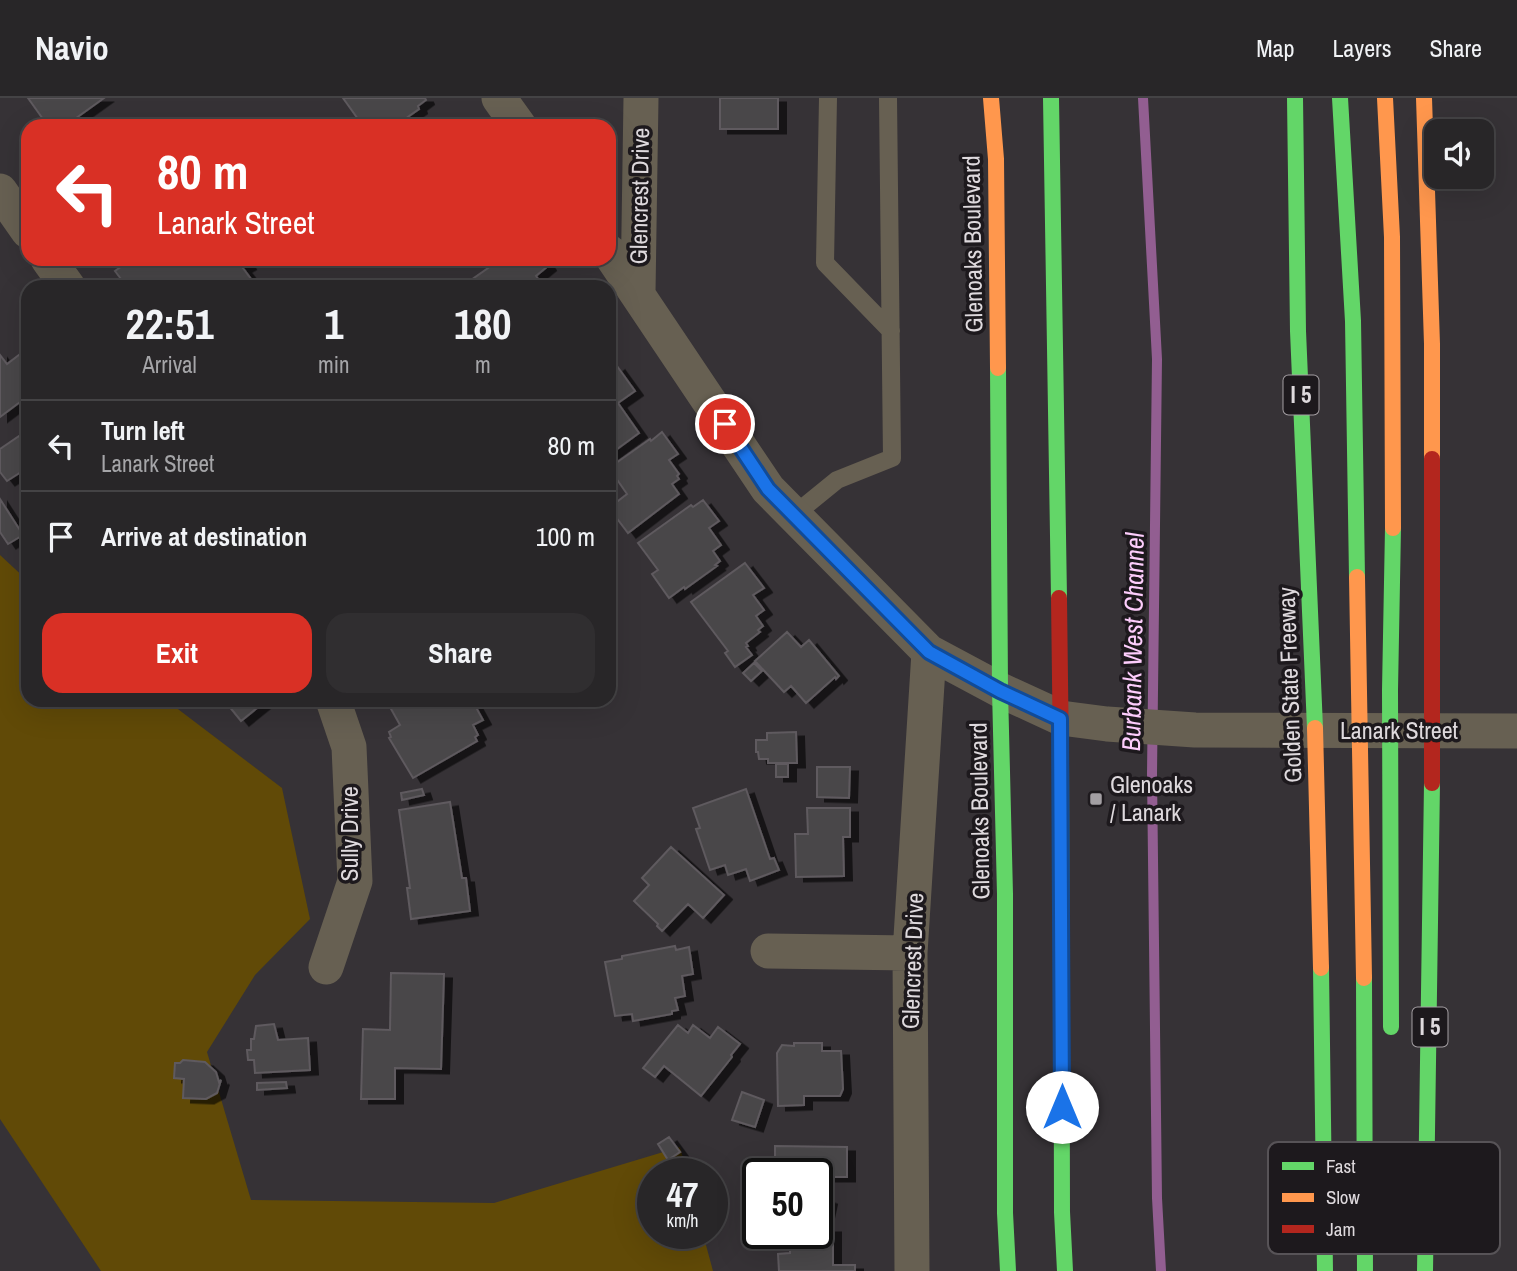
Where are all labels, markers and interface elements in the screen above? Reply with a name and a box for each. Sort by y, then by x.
text: Navio [35,26,109,70]
text: Map [1256,32,1294,64]
text: Layers [1332,32,1391,64]
text: Share [1429,32,1482,64]
map controls [1424,119,1494,189]
button: sound [1424,119,1494,189]
street label: Glencrest Drive [622,127,656,265]
text: 80 m [157,138,249,204]
icon: left [42,147,133,238]
street label: Glenoaks Boulevard [954,155,990,333]
text: Lanark Street [157,201,315,244]
text: 22:51 [126,296,214,352]
text: 1 [324,296,343,352]
text: 180 [454,296,512,352]
text: Arrival [142,349,197,380]
text: min [318,349,350,380]
text: m [475,349,491,380]
road number: I 5 [1284,376,1318,414]
pin [695,394,755,454]
icon: arrive [706,405,744,443]
text: Turn left [101,413,185,448]
icon: left [42,427,80,465]
text: 80 m [548,428,595,463]
text: Lanark Street [101,448,214,479]
icon: arrive [42,518,80,556]
text: Arrive at destination [101,519,307,554]
text: 100 m [536,519,595,554]
water label: Burbank West Channel [1113,531,1152,752]
street label: Golden State Freeway [1270,586,1308,783]
button: Exit [42,613,312,693]
button: Share [326,613,595,693]
street label: Lanark Street [1340,714,1459,746]
street label: Glenoaks Boulevard [961,722,997,900]
place label: Glenoaks / Lanark [1110,768,1193,828]
street label: Sully Drive [333,786,365,882]
marker: Glenoaks / Lanark [1088,791,1104,807]
street label: Glencrest Drive [894,892,930,1030]
road number: I 5 [1412,1008,1448,1046]
position arrow [1025,1070,1099,1144]
legend [1268,1142,1500,1254]
text: Fast [1326,1153,1356,1179]
speed limit sign: 50 [742,1158,833,1249]
text: 47 [667,1171,698,1218]
text: Slow [1326,1184,1361,1210]
text: km/h [667,1208,699,1233]
text: Jam [1326,1216,1355,1242]

